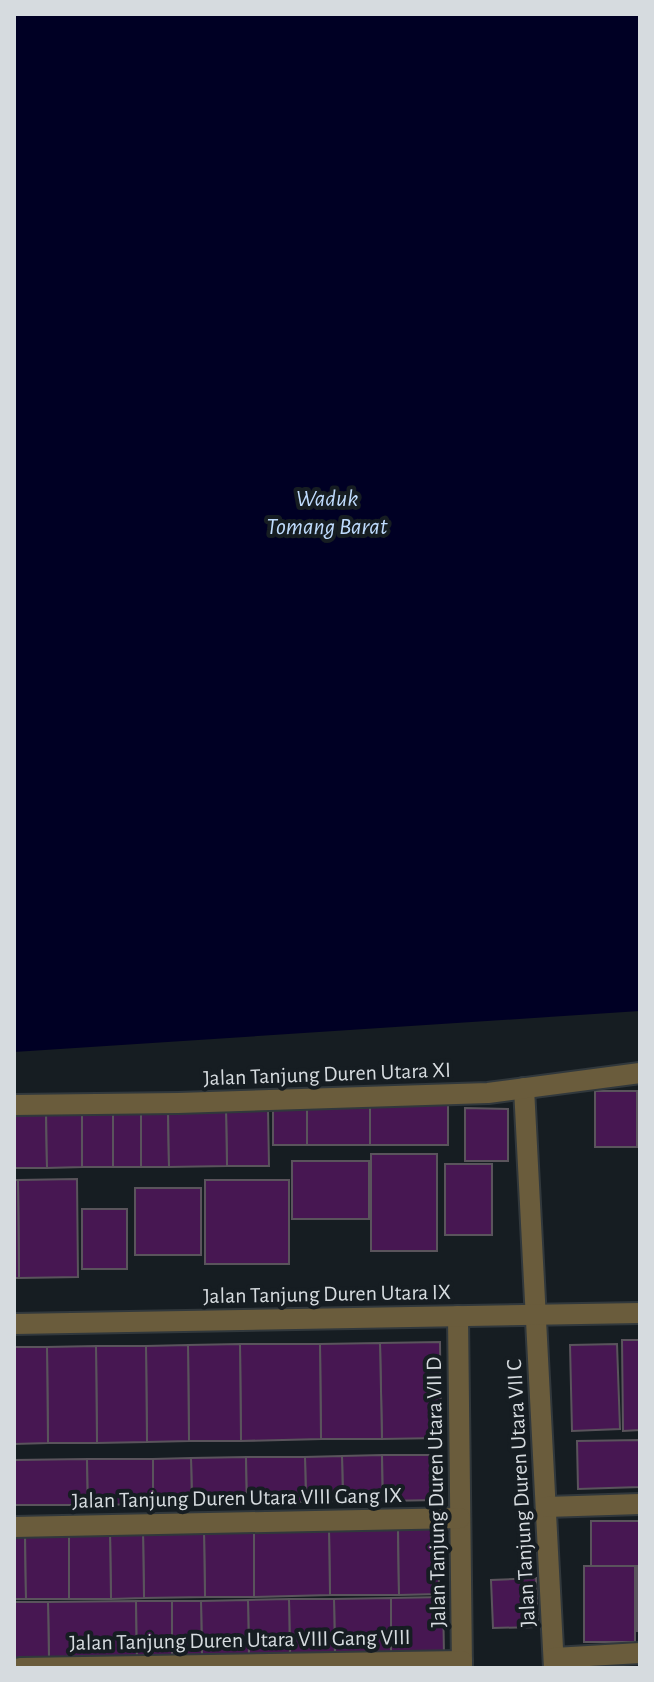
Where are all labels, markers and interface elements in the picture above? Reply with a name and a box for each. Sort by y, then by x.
water label: Waduk Tomang Barat [266,487,388,539]
street label: Jalan Tanjung Duren Utara XI [203,1059,451,1089]
street label: Jalan Tanjung Duren Utara IX [203,1281,451,1307]
street label: Jalan Tanjung Duren Utara VII D [423,1356,449,1628]
street label: Jalan Tanjung Duren Utara VII C [503,1359,539,1627]
street label: Jalan Tanjung Duren Utara VIII Gang IX [72,1484,402,1512]
street label: Jalan Tanjung Duren Utara VIII Gang VIII [69,1626,411,1654]

